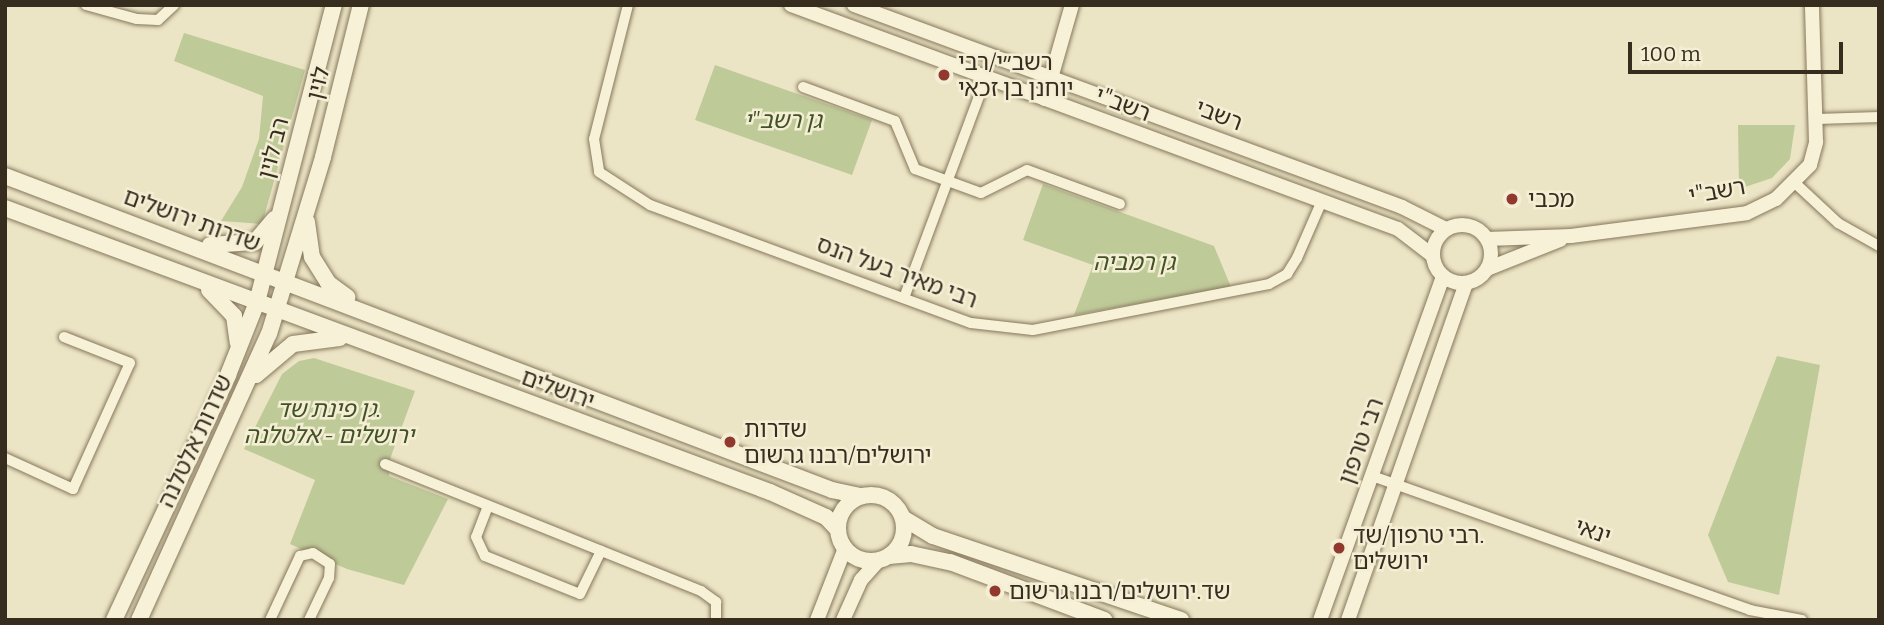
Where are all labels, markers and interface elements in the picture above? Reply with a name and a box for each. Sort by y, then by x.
scale bar [1632,28,1847,72]
text: 100 m [1641,41,1701,67]
place label: רשב״י/רבי יוחנן בן זכאי [958,48,1073,102]
street label: לוין [301,64,335,102]
marker: רשב״י/רבי יוחנן בן זכאי [936,67,952,83]
street label: רשב"י [1091,81,1155,127]
street label: רשבי [1192,93,1246,137]
park label: גן רשב"י [744,106,822,134]
street label: רב לוין [252,114,294,182]
street label: רשב"י [1687,172,1747,210]
street label: שדרות ירושלים [120,182,264,258]
place label: מכבי [1528,185,1575,213]
marker: מכבי [1502,189,1522,209]
street label: רבי מאיר בעל הנס [813,230,981,314]
park label: גן רמביה [1093,248,1175,276]
street label: ירושלים [518,363,598,415]
street label: שדרות אלטלנה [152,370,238,512]
street label: רבי טרפון [1333,394,1389,488]
park label: גן פינת שד. ירושלים - אלטלנה [244,395,414,449]
place label: שדרות ירושלים/רבנו גרשום [744,415,931,469]
marker: שדרות ירושלים/רבנו גרשום [722,434,738,450]
street label: ינאי [1571,512,1615,550]
place label: רבי טרפון/שד. ירושלים [1353,521,1484,575]
marker: רבי טרפון/שד. ירושלים [1331,540,1347,556]
place label: שד.ירושלים/רבנו גרשום [1009,577,1231,605]
marker: שד.ירושלים/רבנו גרשום [987,583,1003,599]

